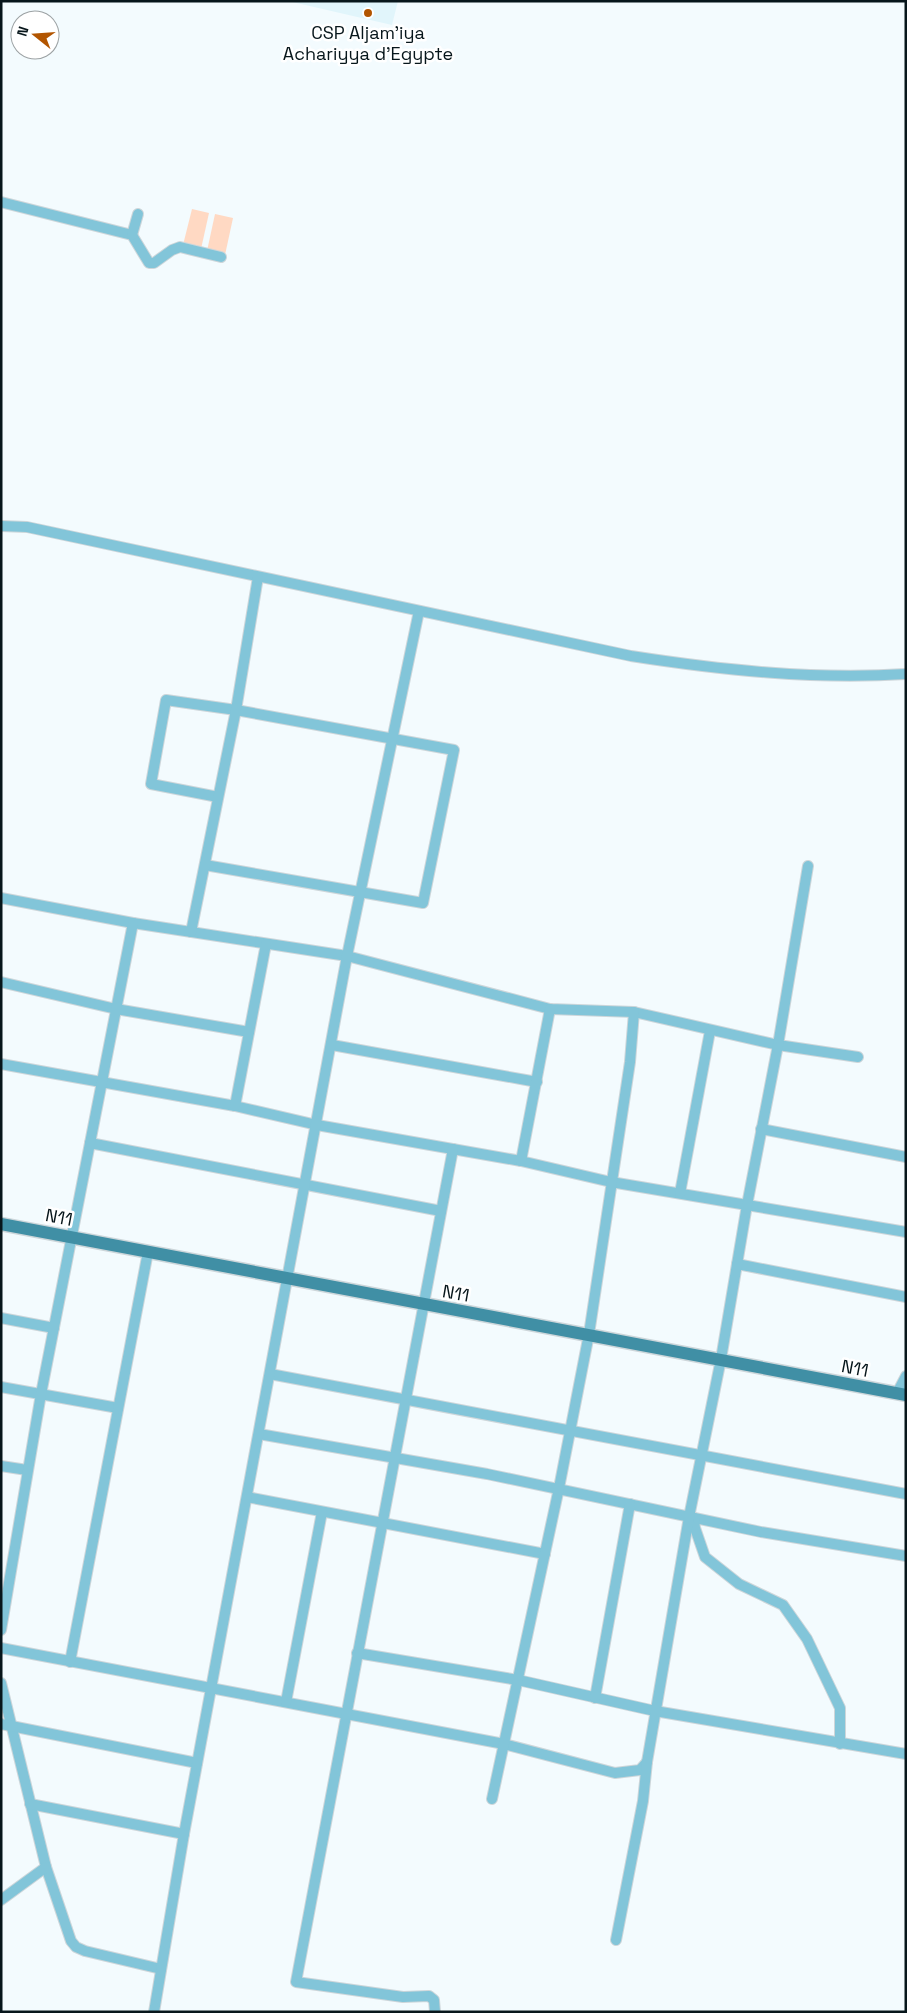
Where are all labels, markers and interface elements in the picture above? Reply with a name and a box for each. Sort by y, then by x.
marker: CSP Aljam'iya Achariyya d'Egypte [362,7,374,19]
north arrow [10,10,60,60]
place label: CSP Aljam'iya Achariyya d'Egypte [283,21,453,65]
text: N [13,24,33,38]
street label: N11 [44,1203,74,1231]
street label: N11 [441,1279,471,1307]
street label: N11 [840,1354,870,1382]

